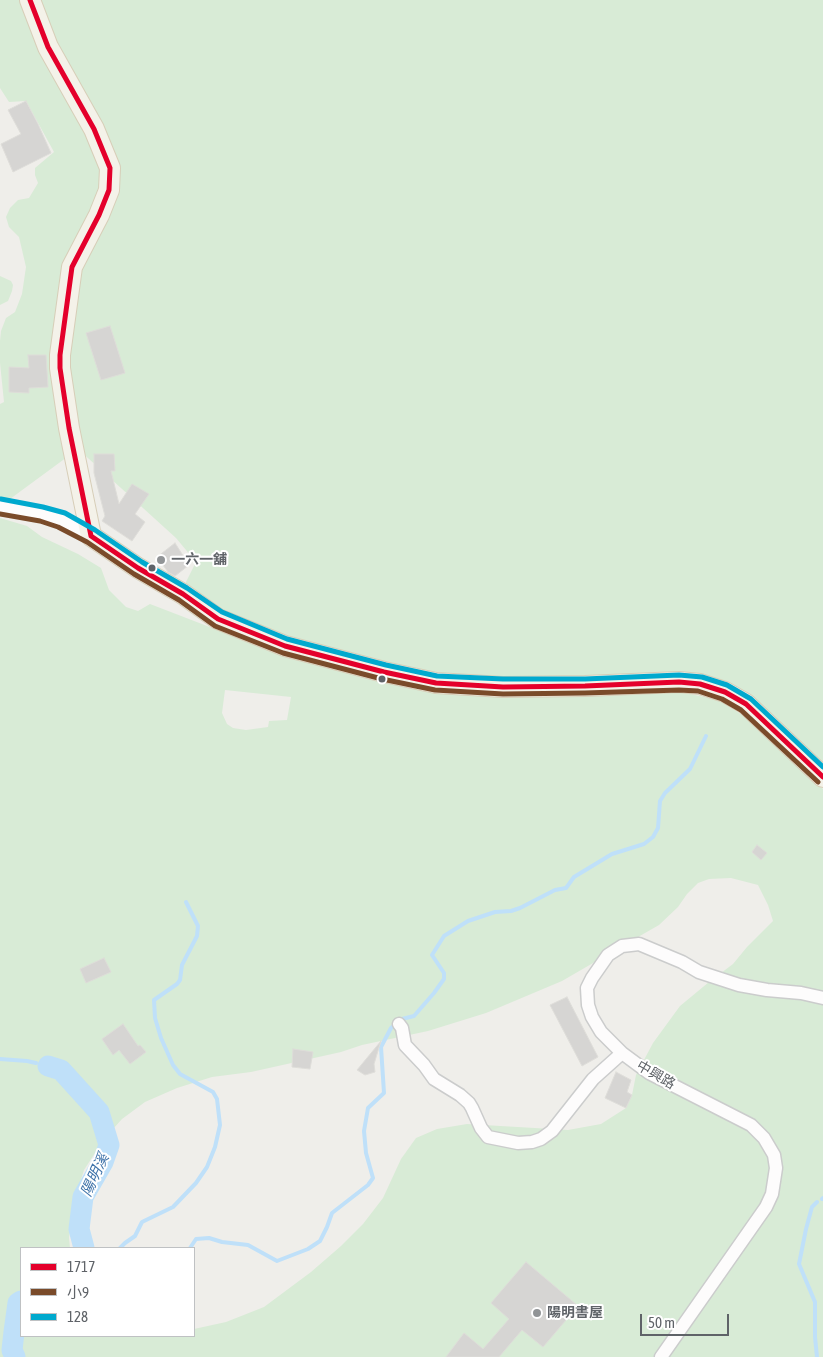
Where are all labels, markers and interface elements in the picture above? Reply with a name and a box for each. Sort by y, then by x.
place label: 一六一舖 [171,552,227,568]
marker: 一六一舖 [155,554,167,566]
unlabelled marker [147,563,157,573]
unlabelled marker [377,674,387,684]
street label: 中興路 [634,1057,678,1093]
water label: 陽明溪 [77,1151,113,1199]
legend [20,1247,195,1337]
text: 1717 [67,1258,95,1275]
text: 小9 [67,1284,89,1301]
scale bar [643,1304,732,1336]
place label: 陽明書屋 [547,1305,603,1321]
marker: 陽明書屋 [531,1307,543,1319]
text: 128 [67,1308,88,1325]
text: 50 m [648,1314,675,1331]

